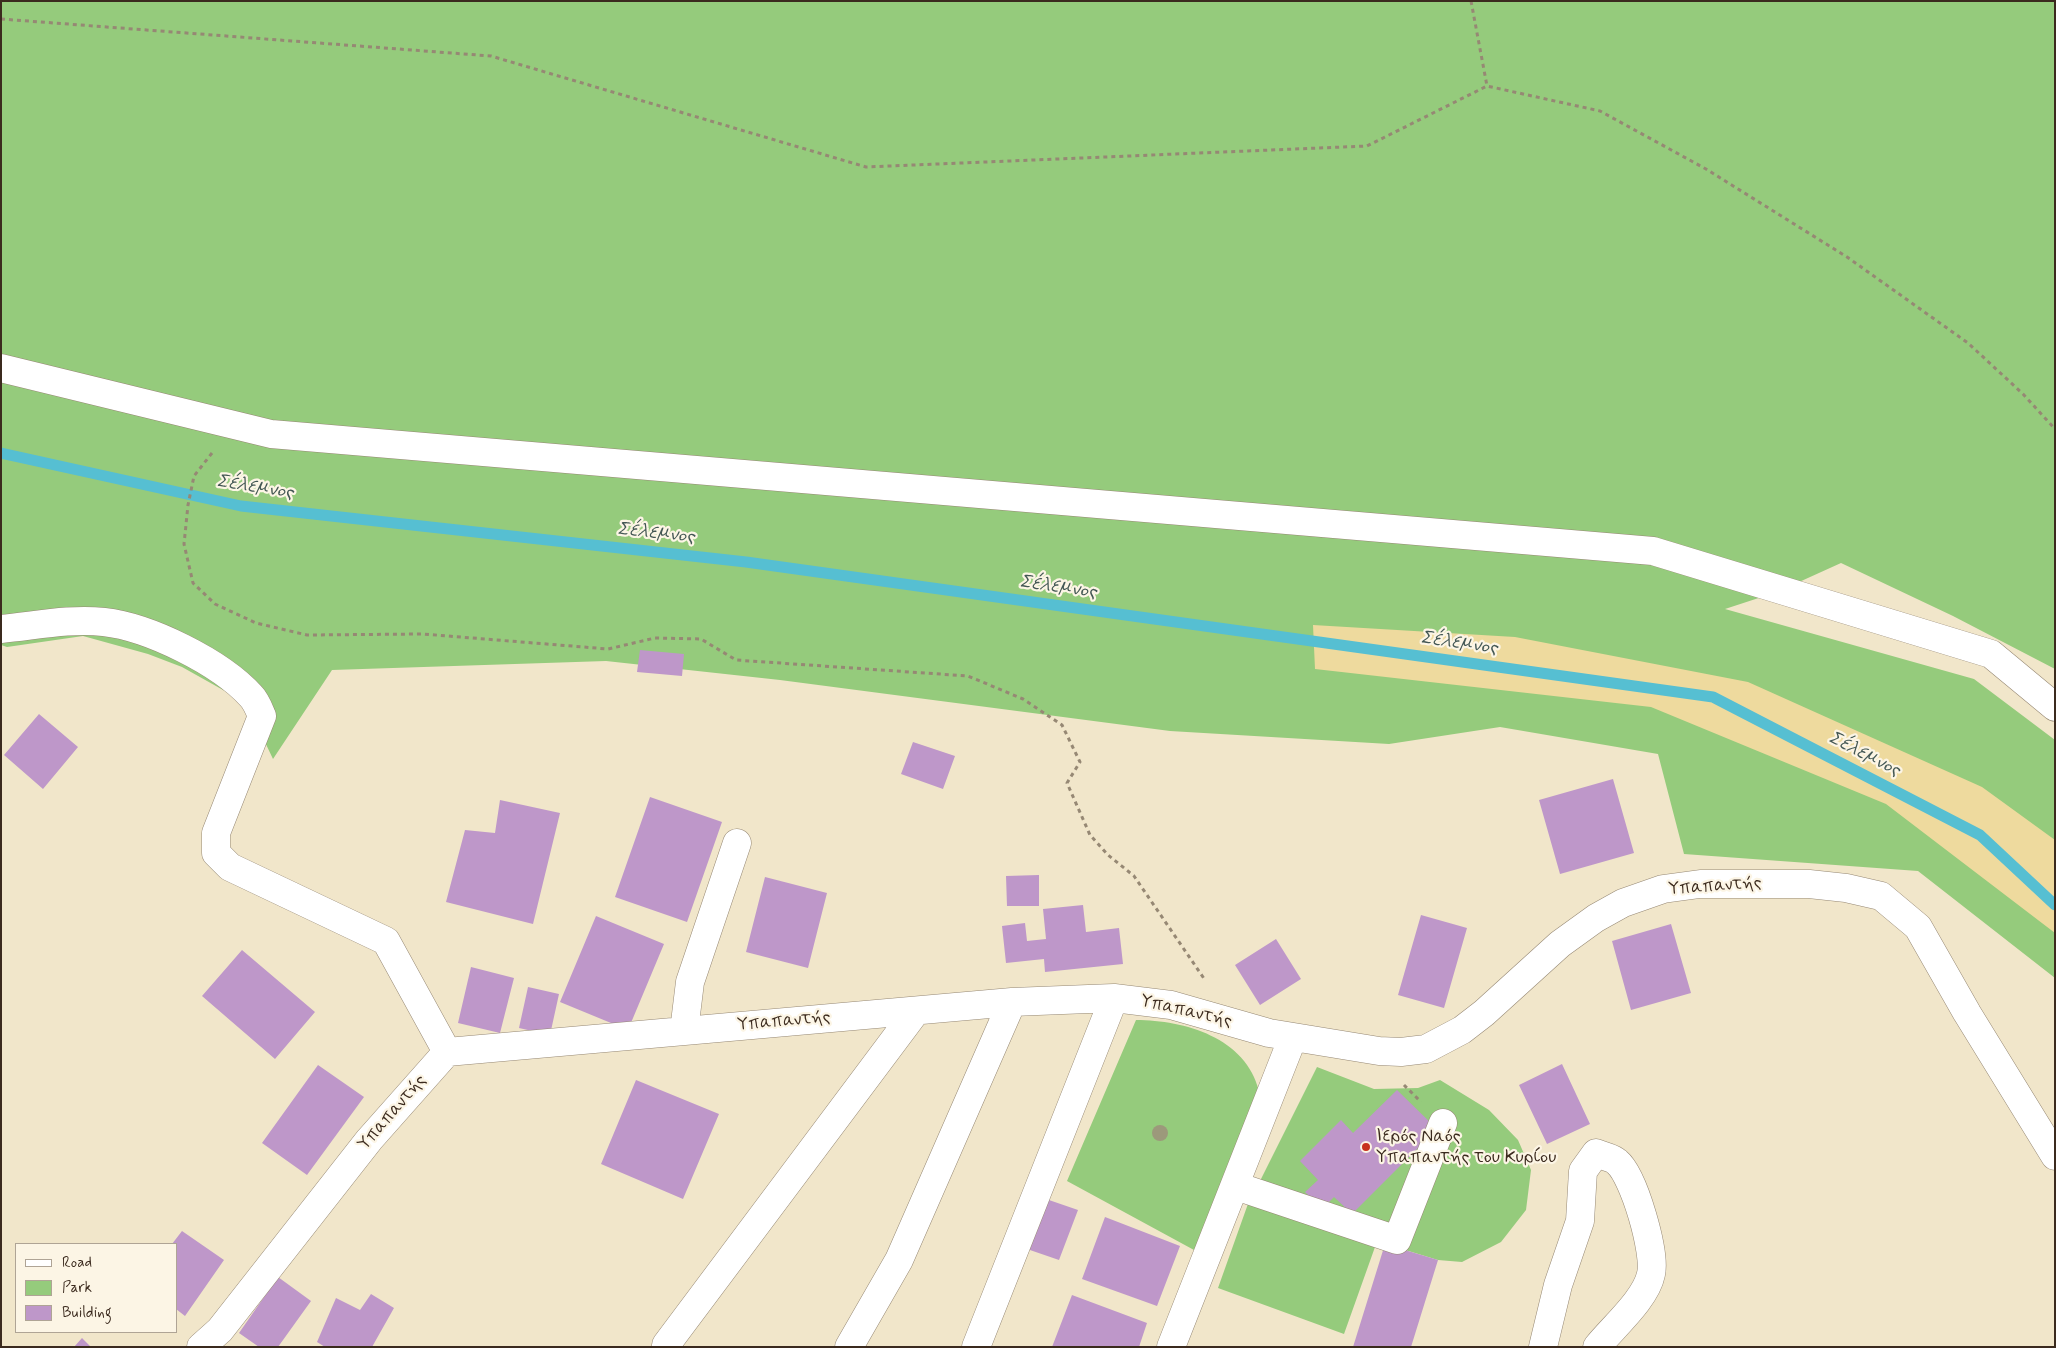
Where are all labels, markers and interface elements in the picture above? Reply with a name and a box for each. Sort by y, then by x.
water label: Σέλεμνος [215,471,295,505]
water label: Σέλεμνος [616,519,696,549]
water label: Σέλεμνος [1018,571,1098,605]
water label: Σέλεμνος [1419,627,1499,661]
water label: Σέλεμνος [1824,727,1904,783]
street label: Υπαπαντής [1668,873,1762,901]
street label: Υπαπαντής [1138,991,1234,1033]
street label: Υπαπαντής [737,1007,831,1037]
street label: Υπαπαντής [354,1071,432,1155]
place label: Ιερός Ναός Υπαπαντής του Κυρίου [1376,1126,1556,1168]
marker: Ιερός Ναός Υπαπαντής του Κυρίου [1360,1141,1372,1153]
legend [15,1243,178,1333]
text: Road [62,1253,92,1273]
text: Park [62,1278,92,1298]
text: Building [62,1303,112,1323]

